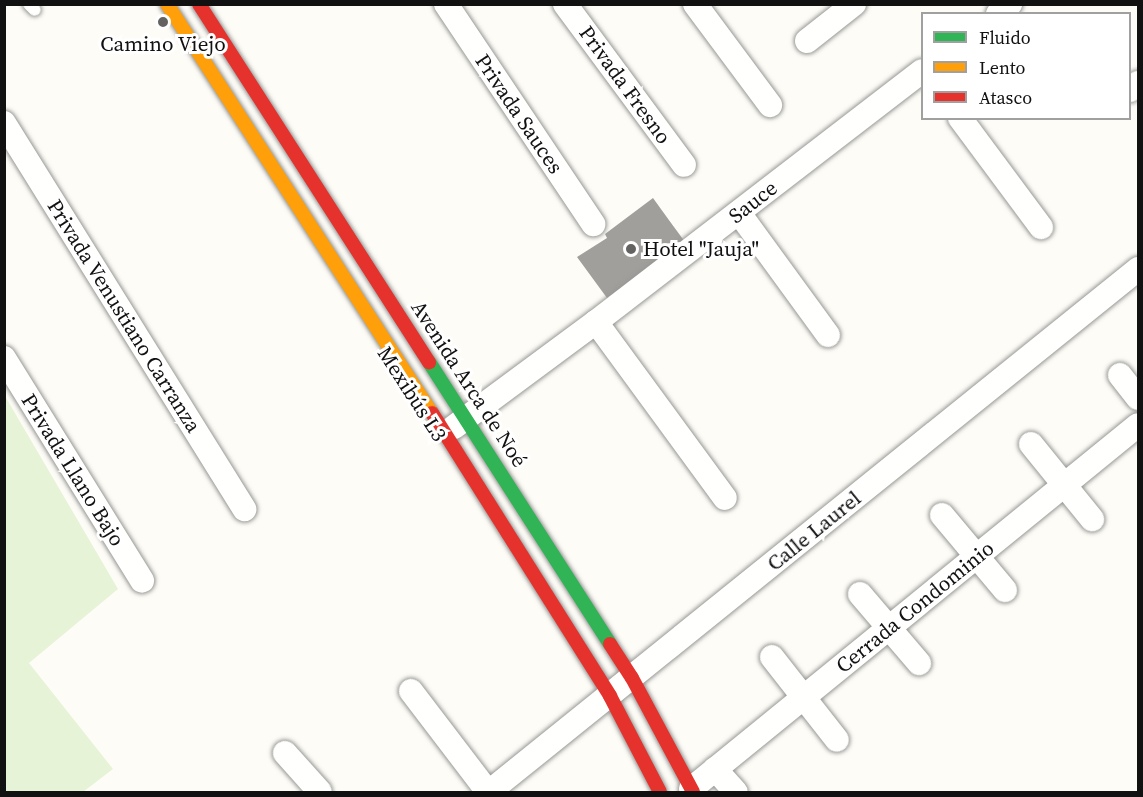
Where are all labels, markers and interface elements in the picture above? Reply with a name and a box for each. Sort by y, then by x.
legend [921,12,1131,120]
marker: Camino Viejo [156,15,170,29]
street label: Privada Fresno [574,21,676,149]
text: Fluido [979,25,1031,50]
place label: Camino Viejo [100,31,226,57]
street label: Privada Sauces [470,49,568,179]
text: Lento [979,55,1025,80]
text: Atasco [979,85,1032,110]
street label: Sauce [724,175,782,229]
street label: Privada Venustiano Carranza [42,195,206,437]
place label: Hotel "Jauja" [643,236,759,262]
marker: Hotel "Jauja" [624,242,638,256]
street label: Avenida Arca de Noé [406,296,532,472]
street label: Mexibús L3 [372,342,452,446]
street label: Privada Llano Bajo [16,389,130,551]
street label: Calle Laurel [762,486,866,576]
street label: Cerrada Condominio [831,536,999,678]

